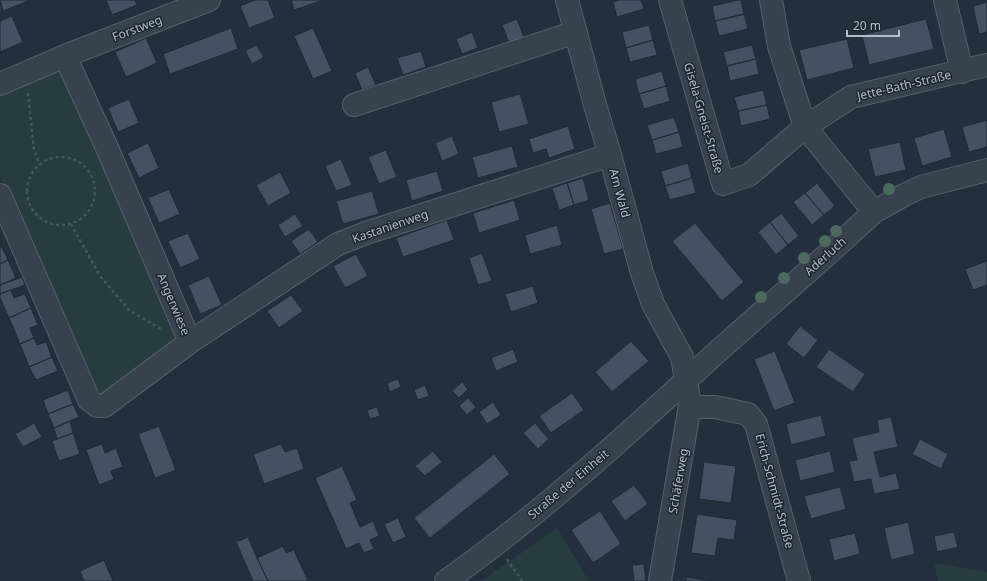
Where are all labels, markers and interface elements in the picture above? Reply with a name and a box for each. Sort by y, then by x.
street label: Forstweg [110,11,164,45]
scale bar [847,12,899,38]
text: 20 m [853,17,881,34]
street label: Gisela-Gneist-Straße [680,61,728,176]
street label: Jette-Bath-Straße [854,66,953,104]
street label: Am Wald [605,167,635,219]
street label: Kastanienweg [350,205,430,247]
street label: Aderluch [801,233,849,279]
street label: Angerwiese [153,270,195,338]
street label: Erich-Schmidt-Straße [752,432,799,550]
street label: Straße der Einheit [524,445,613,523]
street label: Schäferweg [664,447,692,515]

